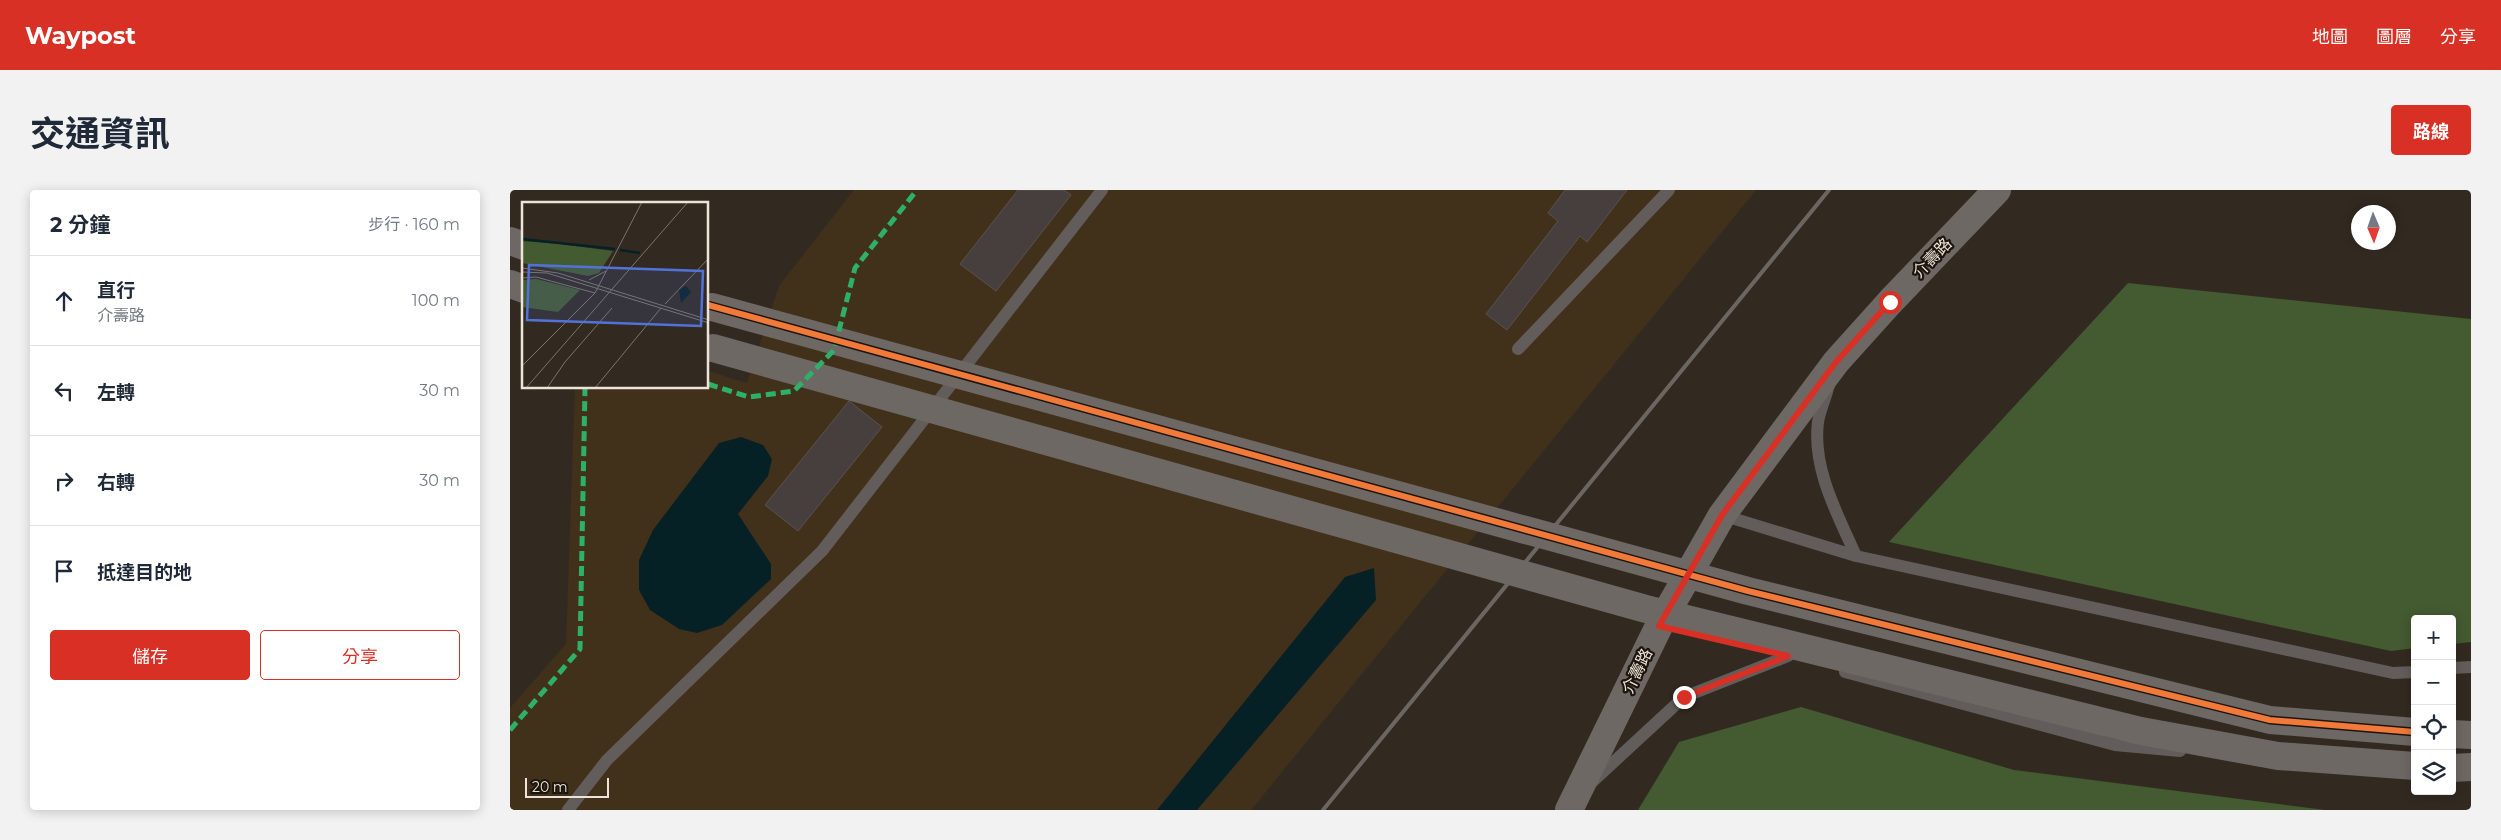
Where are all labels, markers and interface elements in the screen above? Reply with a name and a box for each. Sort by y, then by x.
text: Waypost [25,21,136,50]
text: 地圖 [2312,26,2348,48]
text: 圖層 [2376,26,2412,48]
text: 分享 [2440,26,2476,48]
button: 路線 [2391,105,2471,155]
text: 交通資訊 [30,112,170,155]
inset map [522,202,709,389]
north arrow [2351,205,2396,250]
text: 2 分鐘 [50,212,110,237]
text: 步行 · 160 m [368,215,460,234]
street label: 介壽路 [1908,234,1956,282]
text: 直行 [97,279,135,302]
icon: ahead [50,287,78,315]
text: 100 m [412,291,460,310]
route start [1879,291,1902,314]
text: 介壽路 [97,306,145,325]
icon: left [50,377,78,405]
text: 左轉 [97,381,135,404]
text: 30 m [419,381,460,400]
icon: right [50,467,78,495]
text: 右轉 [97,471,135,494]
text: 30 m [419,471,460,490]
icon: arrive [50,557,78,585]
text: 抵達目的地 [97,561,192,584]
map controls [2411,615,2456,795]
button: + [2411,615,2456,660]
button: 儲存 [50,630,250,680]
button: 分享 [260,630,460,680]
street label: 介壽路 [1618,645,1656,697]
button: − [2411,660,2456,705]
route end [1673,686,1696,709]
button: locate [2411,705,2456,750]
button: layers [2411,750,2456,795]
scale bar [525,775,609,798]
text: 20 m [532,778,568,796]

